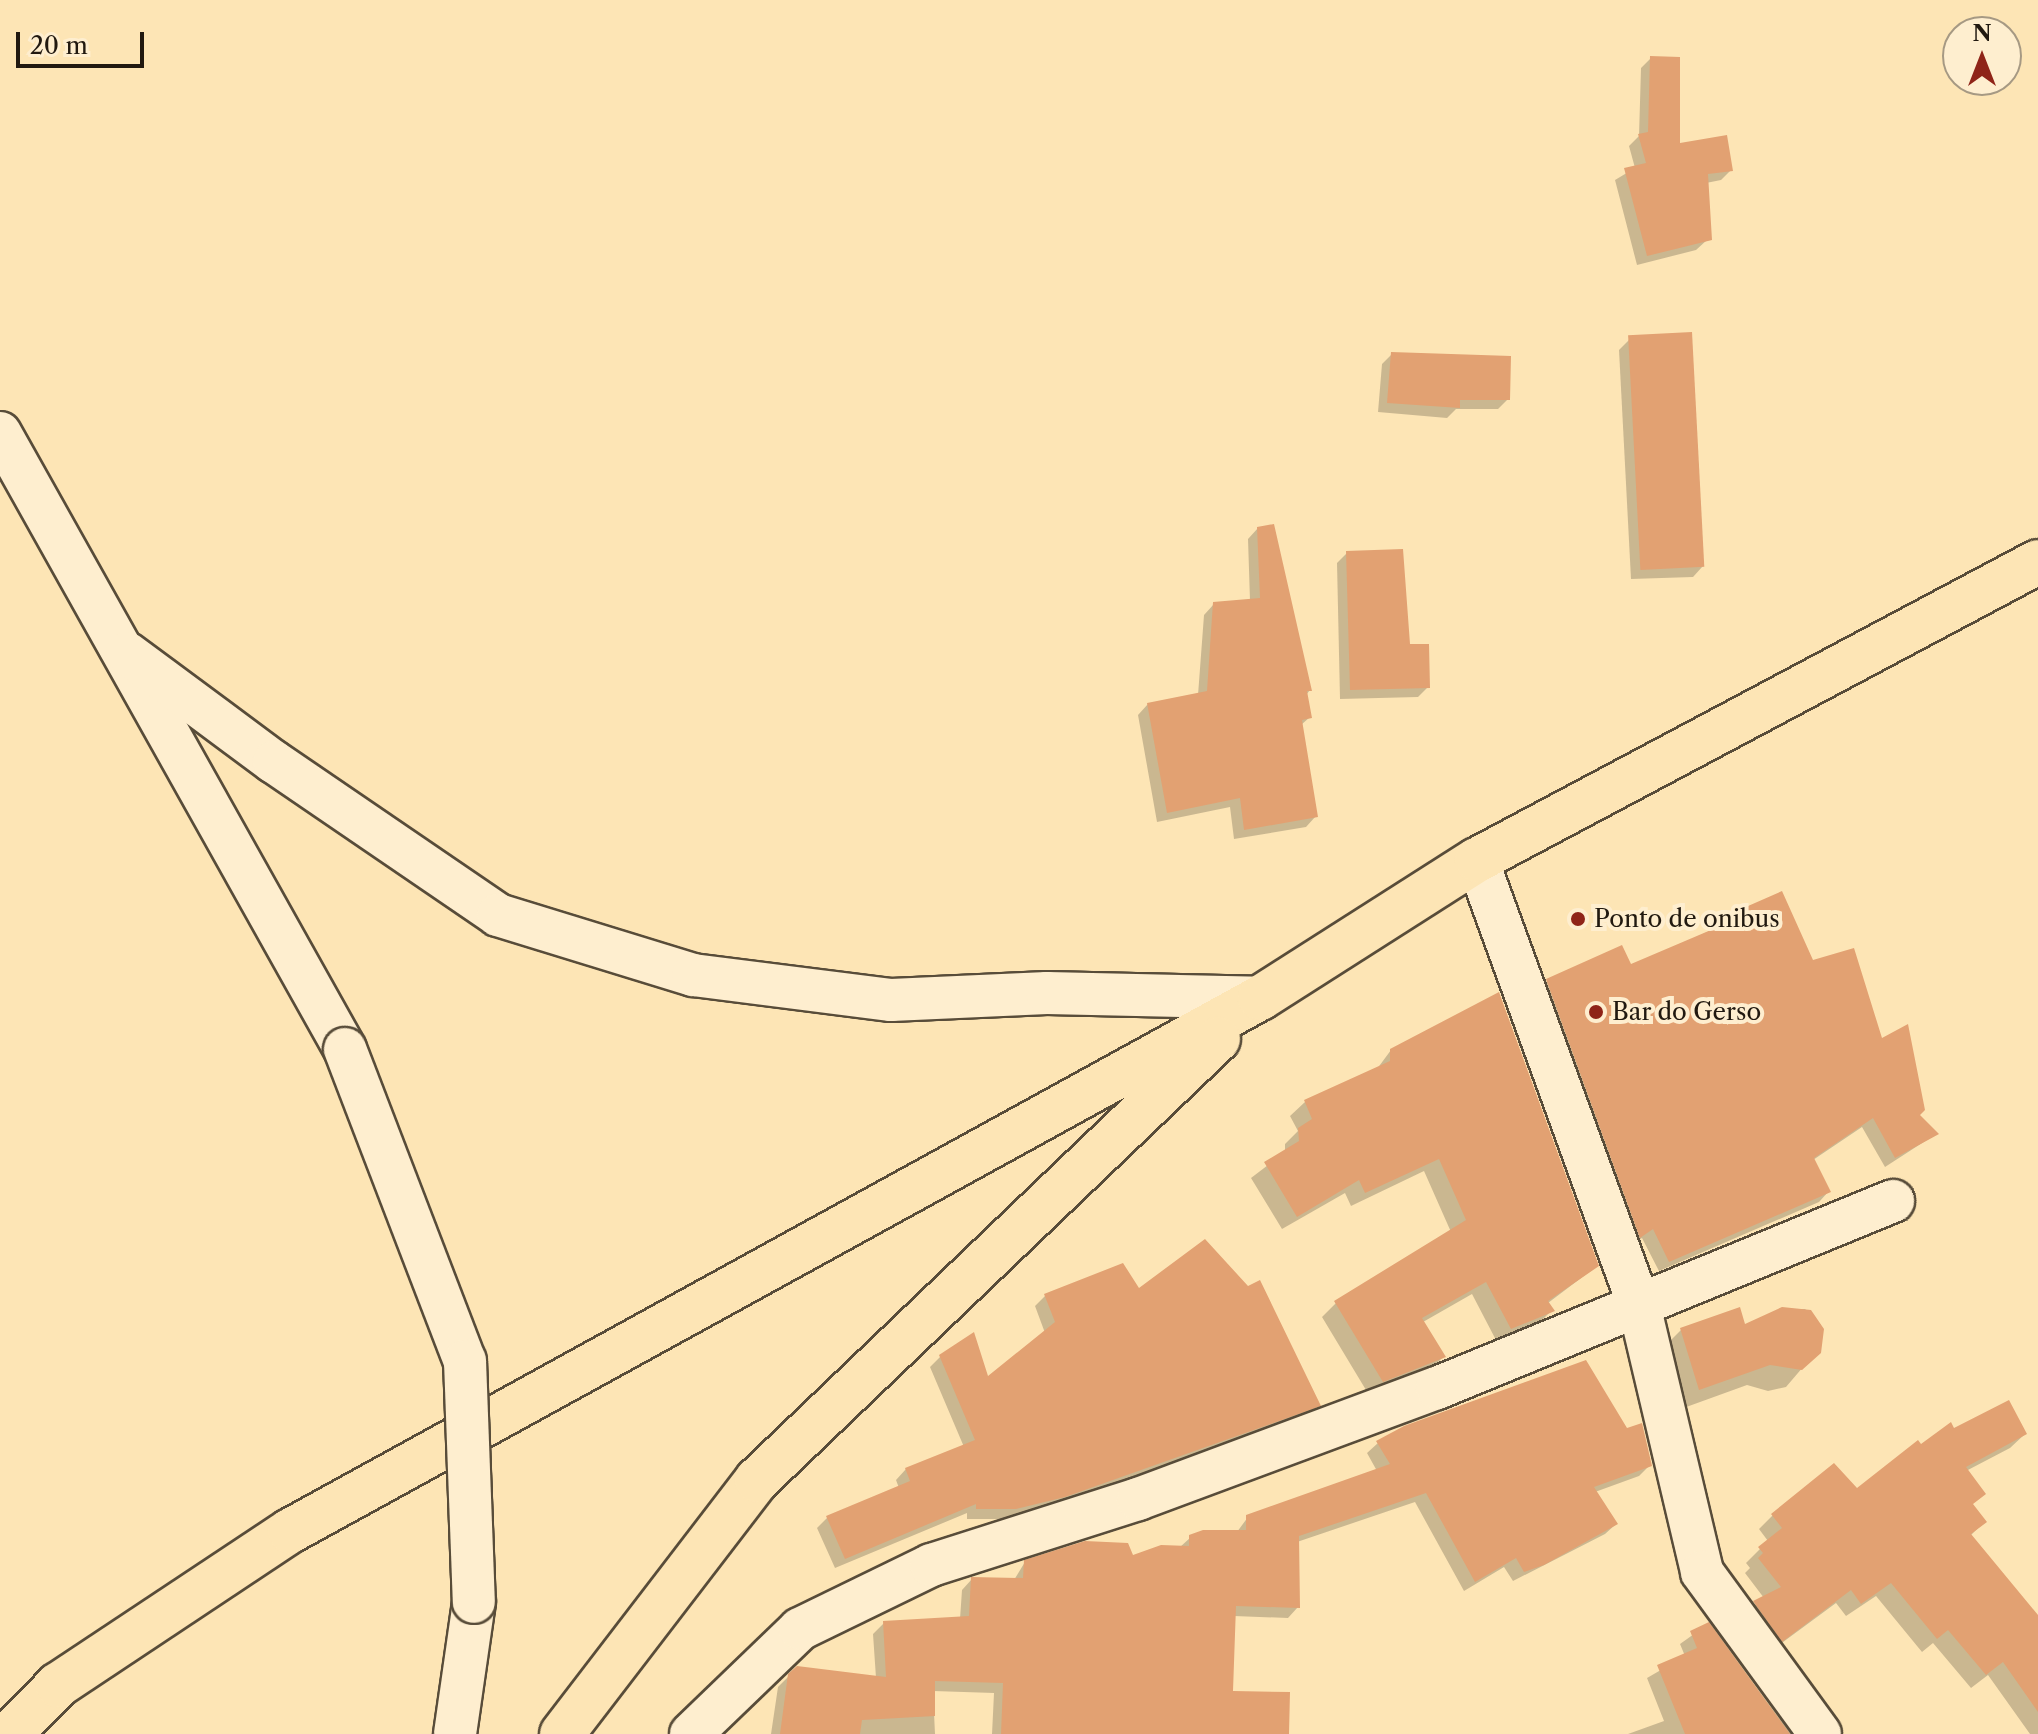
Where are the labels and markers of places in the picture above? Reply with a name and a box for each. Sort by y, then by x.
place label: Ponto de onibus [1594,905,1780,933]
marker: Ponto de onibus [1569,910,1587,928]
place label: Bar do Gerso [1612,998,1762,1026]
marker: Bar do Gerso [1587,1003,1605,1021]

